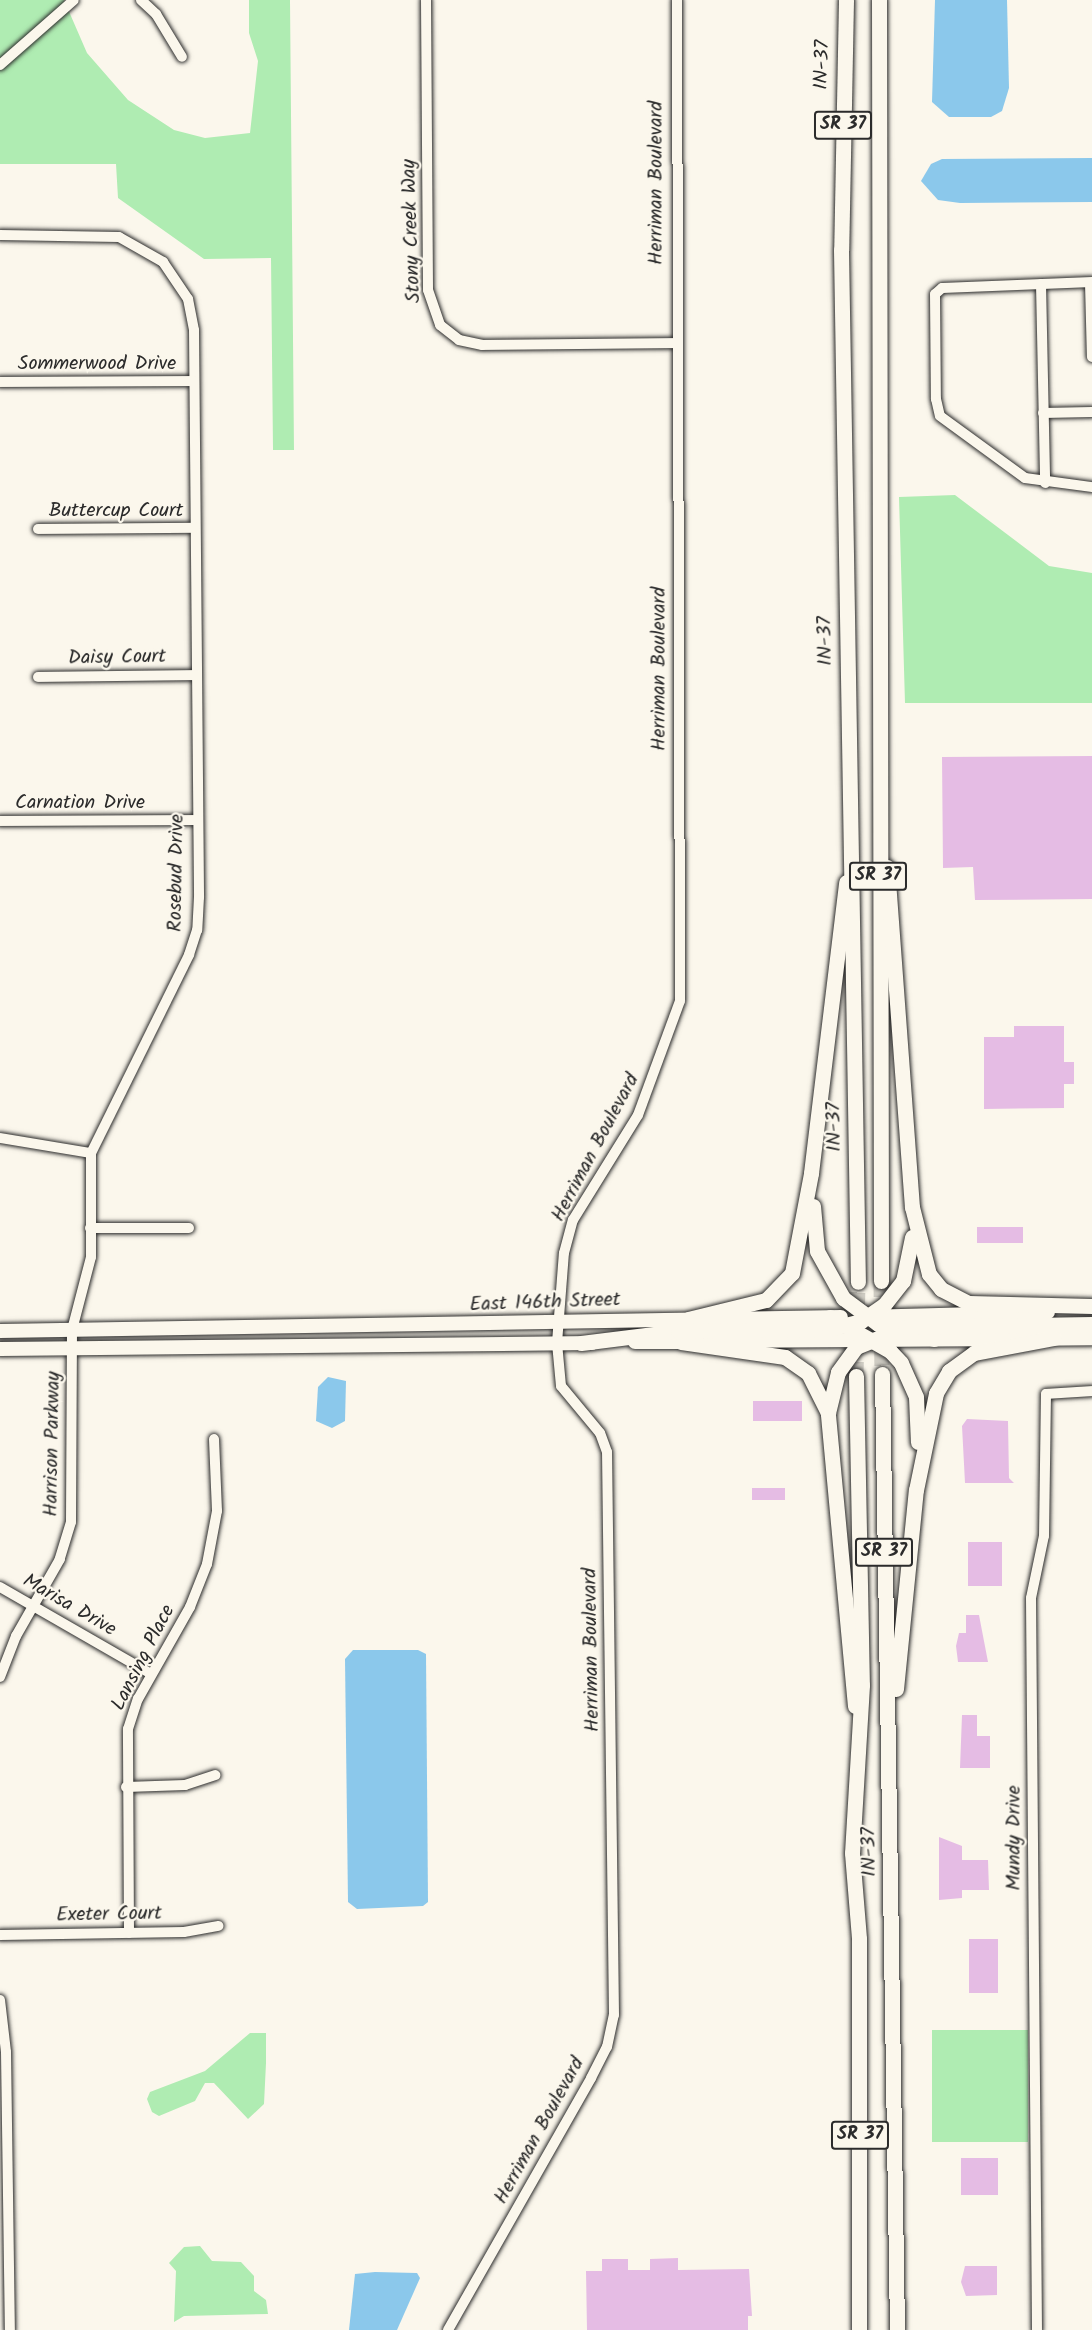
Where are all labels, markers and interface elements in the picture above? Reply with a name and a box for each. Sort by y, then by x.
street label: IN-37 [810,40,836,90]
street label: Herriman Boulevard [645,101,669,265]
road number: SR 37 [813,110,873,140]
street label: Stony Creek Way [397,159,427,303]
street label: Sommerwood Drive [18,352,176,376]
street label: Buttercup Court [49,499,183,523]
street label: Herriman Boulevard [648,587,672,751]
street label: IN-37 [814,616,838,666]
street label: Daisy Court [68,645,166,671]
street label: Carnation Drive [15,791,145,815]
street label: Rosebud Drive [164,814,190,932]
road number: SR 37 [848,861,908,891]
street label: Herriman Boulevard [547,1070,645,1226]
street label: IN-37 [823,1102,847,1152]
street label: East 146th Street [469,1288,621,1318]
street label: Harrison Parkway [40,1371,66,1517]
road number: SR 37 [854,1537,914,1567]
street label: Herriman Boulevard [579,1568,605,1732]
street label: Marisa Drive [18,1570,120,1642]
street label: Lansing Place [107,1601,181,1715]
street label: Mundy Drive [1003,1785,1027,1891]
street label: IN-37 [858,1827,882,1877]
street label: Exeter Court [56,1902,162,1928]
street label: Herriman Boulevard [490,2053,590,2209]
road number: SR 37 [830,2120,890,2150]

